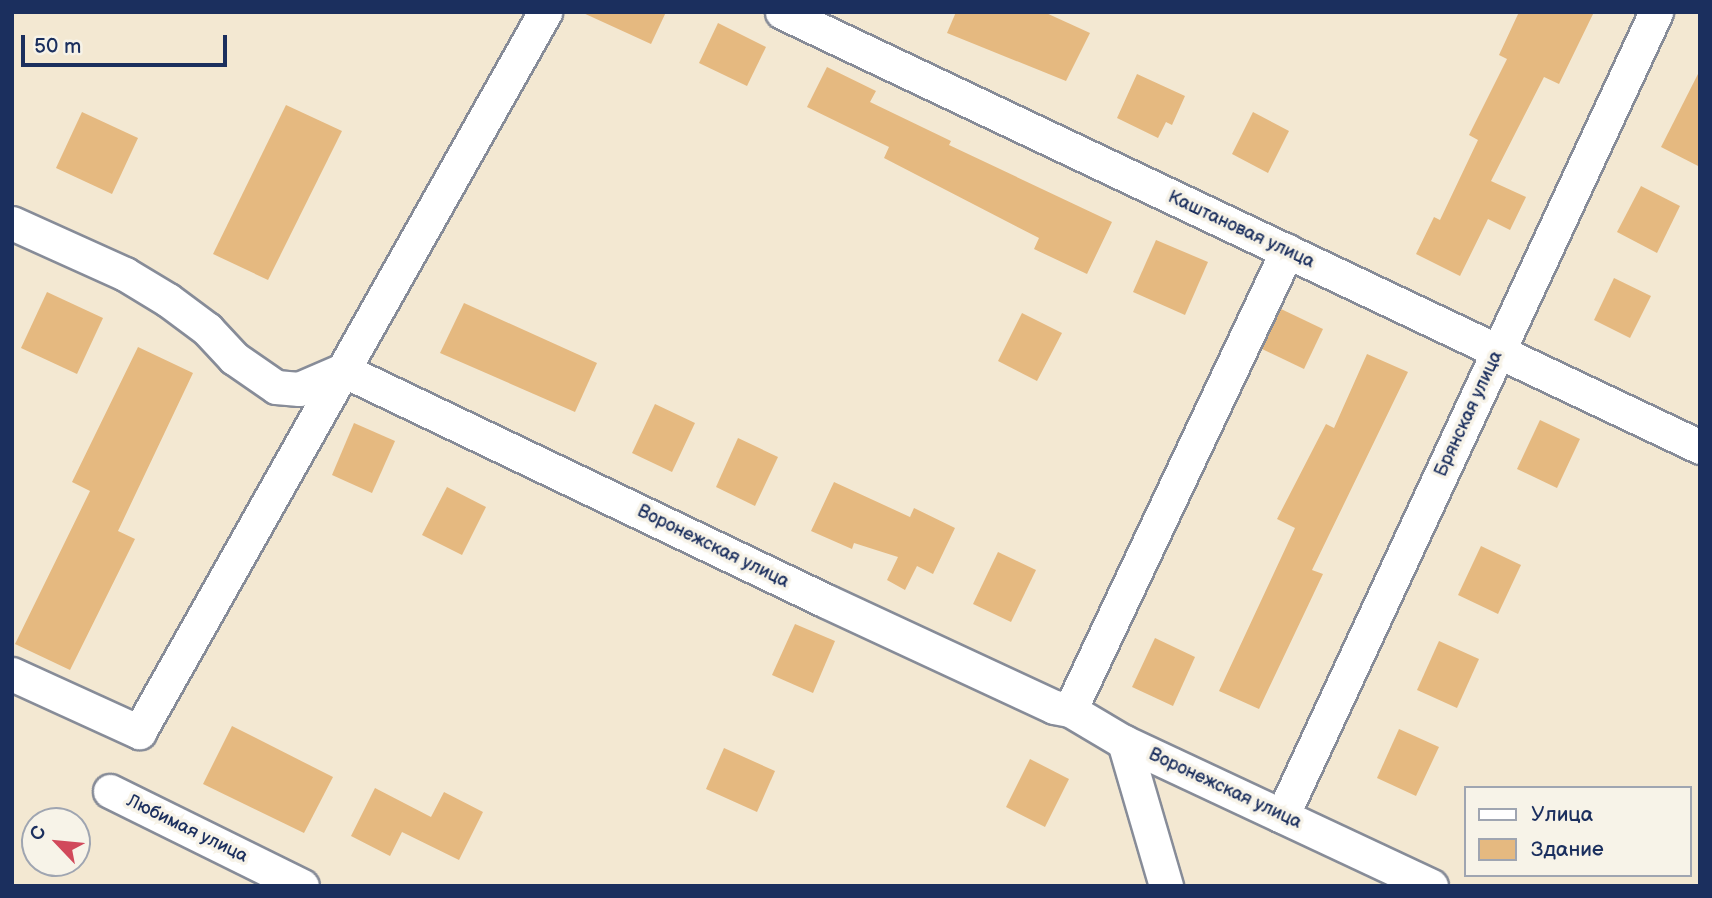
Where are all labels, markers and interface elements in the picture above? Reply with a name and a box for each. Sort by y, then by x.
scale bar [24,21,231,65]
text: 50 m [34,34,81,59]
street label: Каштановая улица [1164,187,1318,273]
street label: Брянская улица [1430,348,1508,480]
street label: Воронежская улица [634,501,792,593]
street label: Воронежская улица [1145,744,1305,834]
legend [1464,786,1691,877]
street label: Любимая улица [123,790,251,868]
text: Улица [1531,802,1593,827]
north arrow [21,807,91,877]
text: С [25,822,52,844]
text: Здание [1531,837,1604,862]

